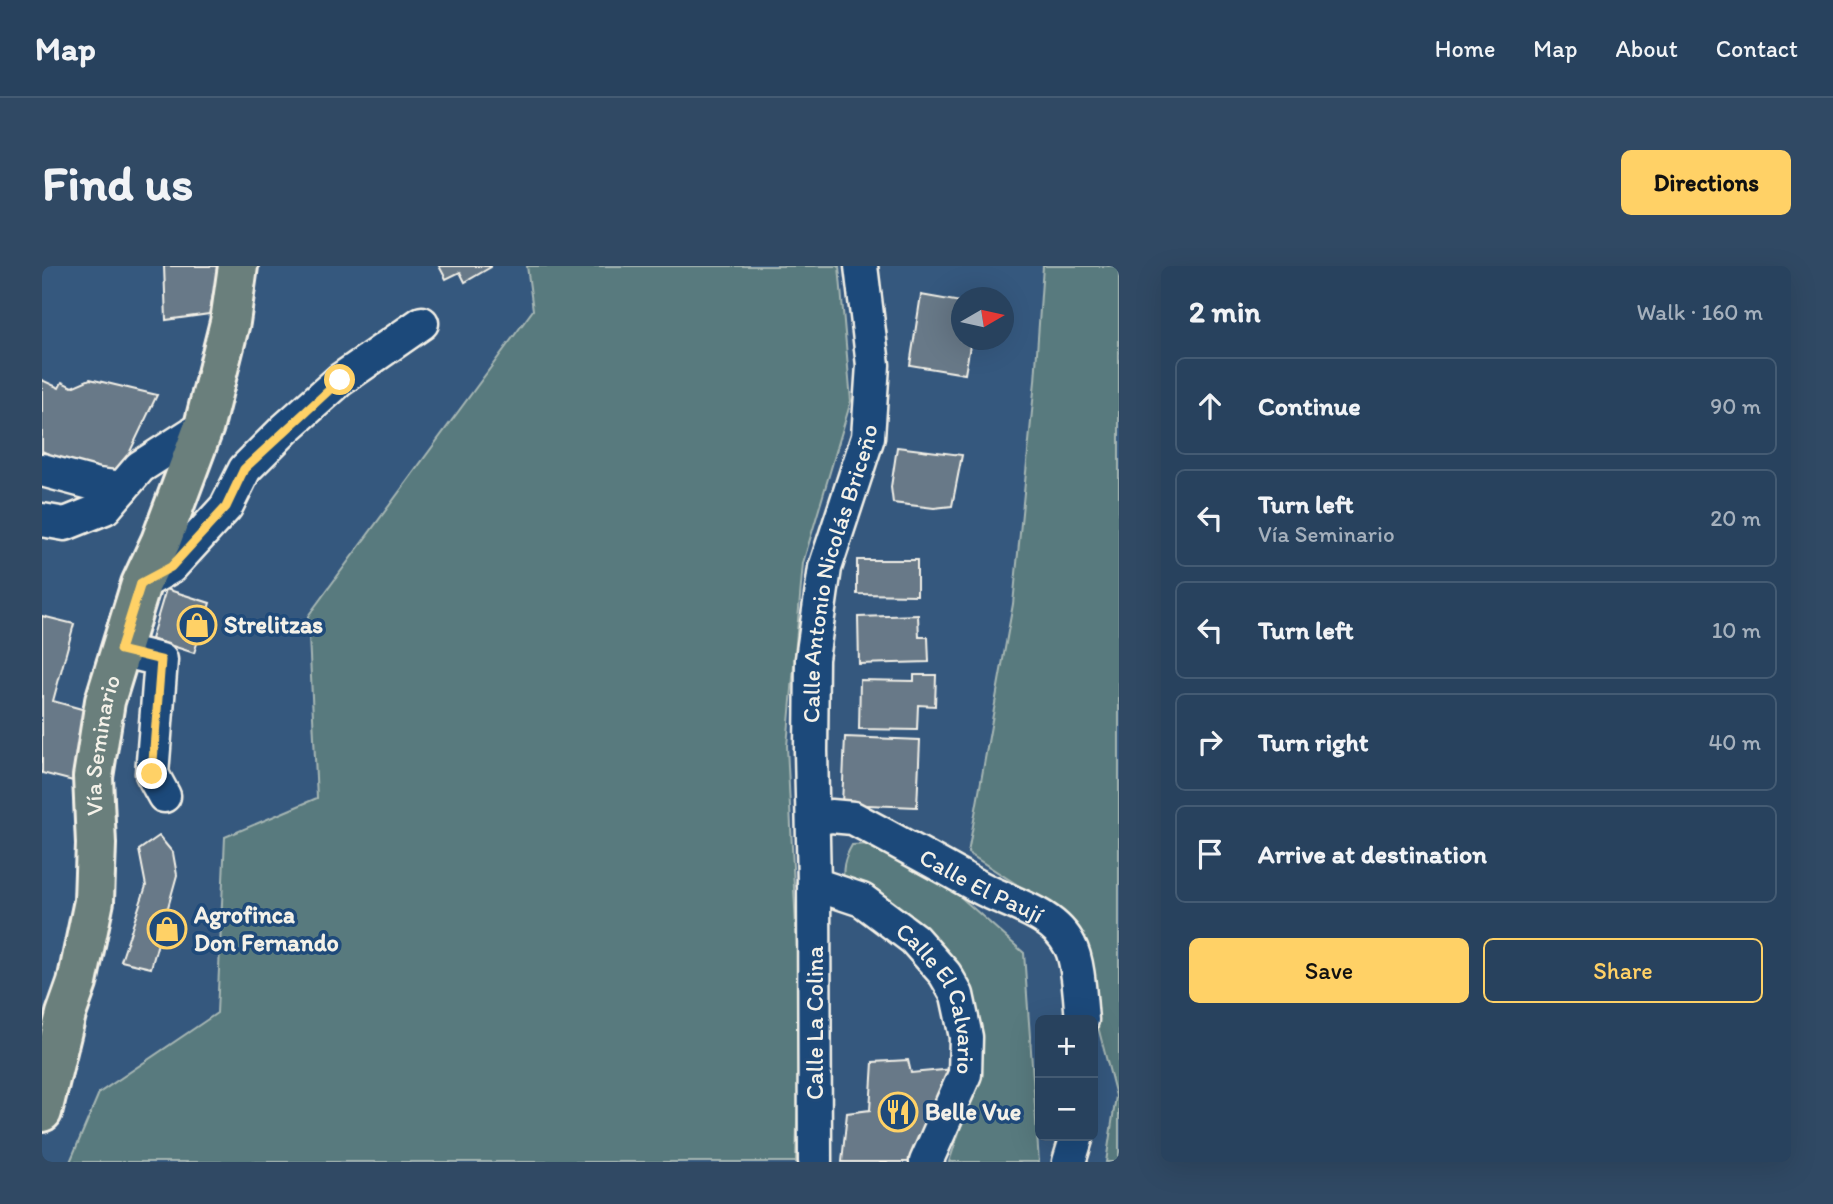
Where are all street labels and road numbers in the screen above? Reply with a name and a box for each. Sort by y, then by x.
street label: Calle Antonio Nicolás Briceño [796,424,883,723]
street label: Vía Seminario [78,671,126,817]
street label: Calle El Paují [915,842,1049,929]
street label: Calle El Calvario [891,916,981,1075]
street label: Calle La Colina [800,945,829,1100]

